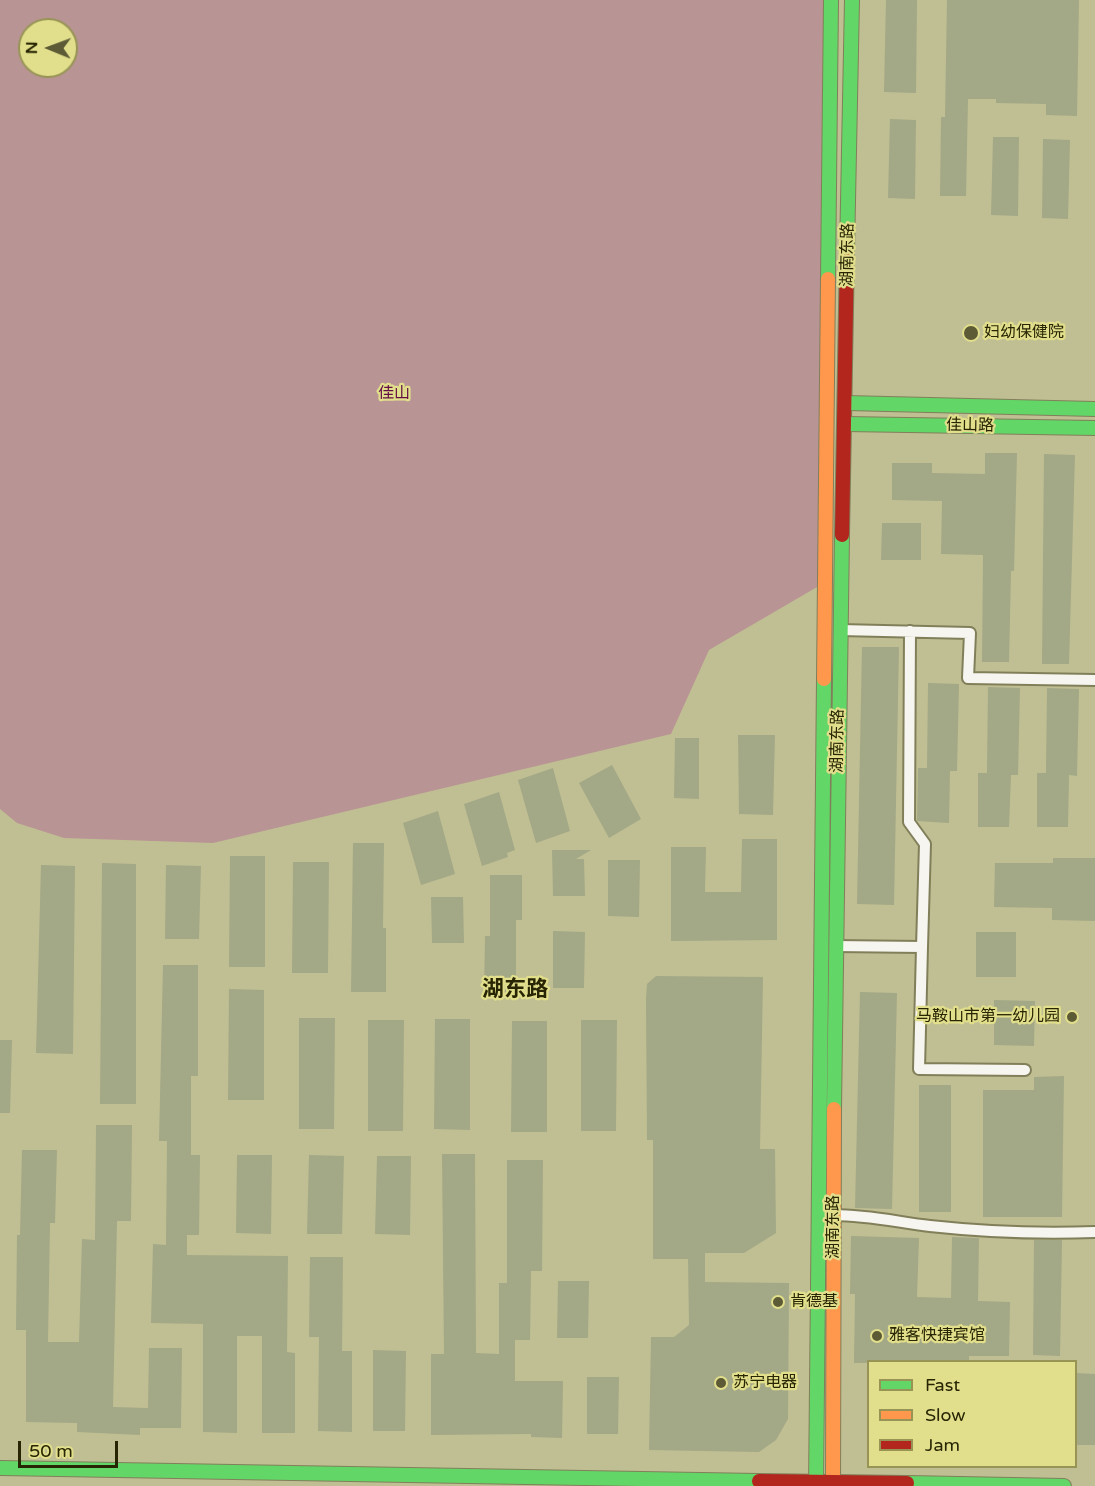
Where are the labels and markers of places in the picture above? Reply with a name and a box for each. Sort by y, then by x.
place label: 妇幼保健院 [984,323,1064,343]
marker: 妇幼保健院 [962,324,980,342]
place label: 马鞍山市第一幼儿园 [916,1007,1060,1027]
marker: 马鞍山市第一幼儿园 [1065,1010,1079,1024]
place label: 肯德基 [790,1292,838,1312]
marker: 肯德基 [771,1295,785,1309]
place label: 雅客快捷宾馆 [889,1326,985,1346]
marker: 雅客快捷宾馆 [870,1329,884,1343]
place label: 苏宁电器 [733,1373,797,1393]
marker: 苏宁电器 [714,1376,728,1390]

